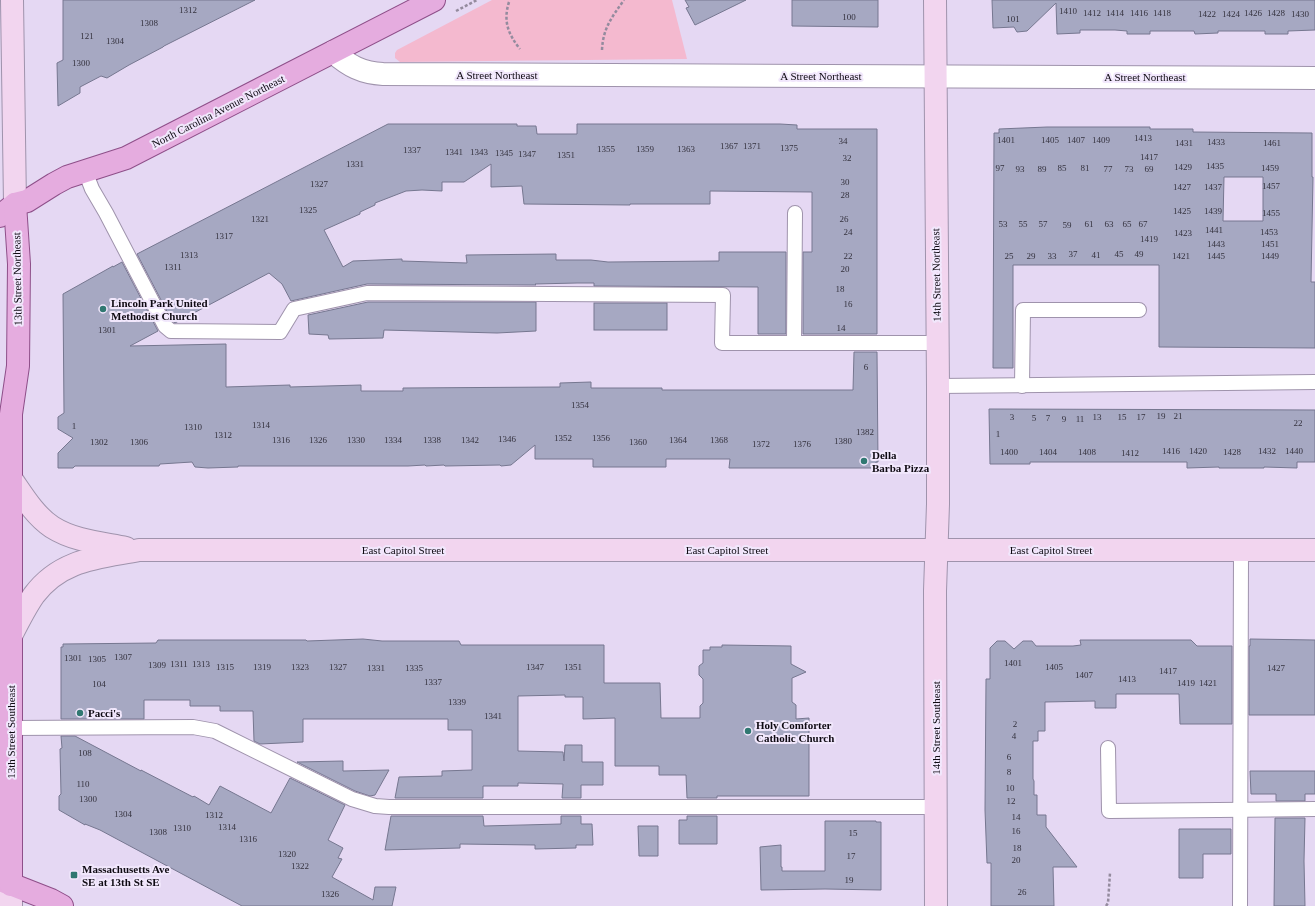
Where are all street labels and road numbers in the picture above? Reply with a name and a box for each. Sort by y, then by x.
street label: A Street Northeast [456,69,538,81]
street label: A Street Northeast [780,70,862,82]
street label: A Street Northeast [1104,71,1186,83]
street label: North Carolina Avenue Northeast [150,72,286,150]
street label: 14th Street Northeast [929,228,943,322]
street label: 13th Street Northeast [10,232,24,326]
street label: East Capitol Street [362,544,444,556]
street label: East Capitol Street [686,544,768,556]
street label: East Capitol Street [1010,544,1092,556]
street label: 14th Street Southeast [930,681,942,775]
street label: 13th Street Southeast [5,685,17,779]

